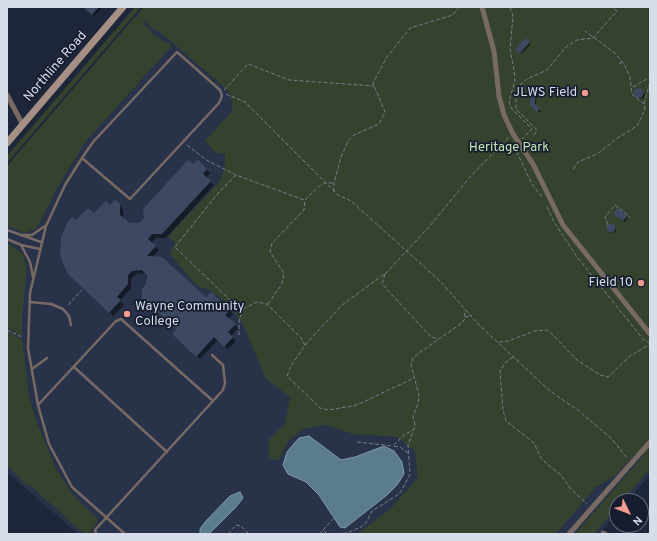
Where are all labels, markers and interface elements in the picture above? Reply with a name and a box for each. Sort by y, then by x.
street label: Northline Road [21,29,91,105]
place label: JLWS Field [513,85,577,101]
marker: JLWS Field [580,88,590,98]
park label: Heritage Park [469,140,549,156]
place label: Field 10 [588,275,633,291]
marker: Field 10 [636,278,646,288]
place label: Wayne Community College [135,299,244,330]
marker: Wayne Community College [122,309,132,319]
north arrow [609,493,649,533]
text: N [629,513,645,528]

